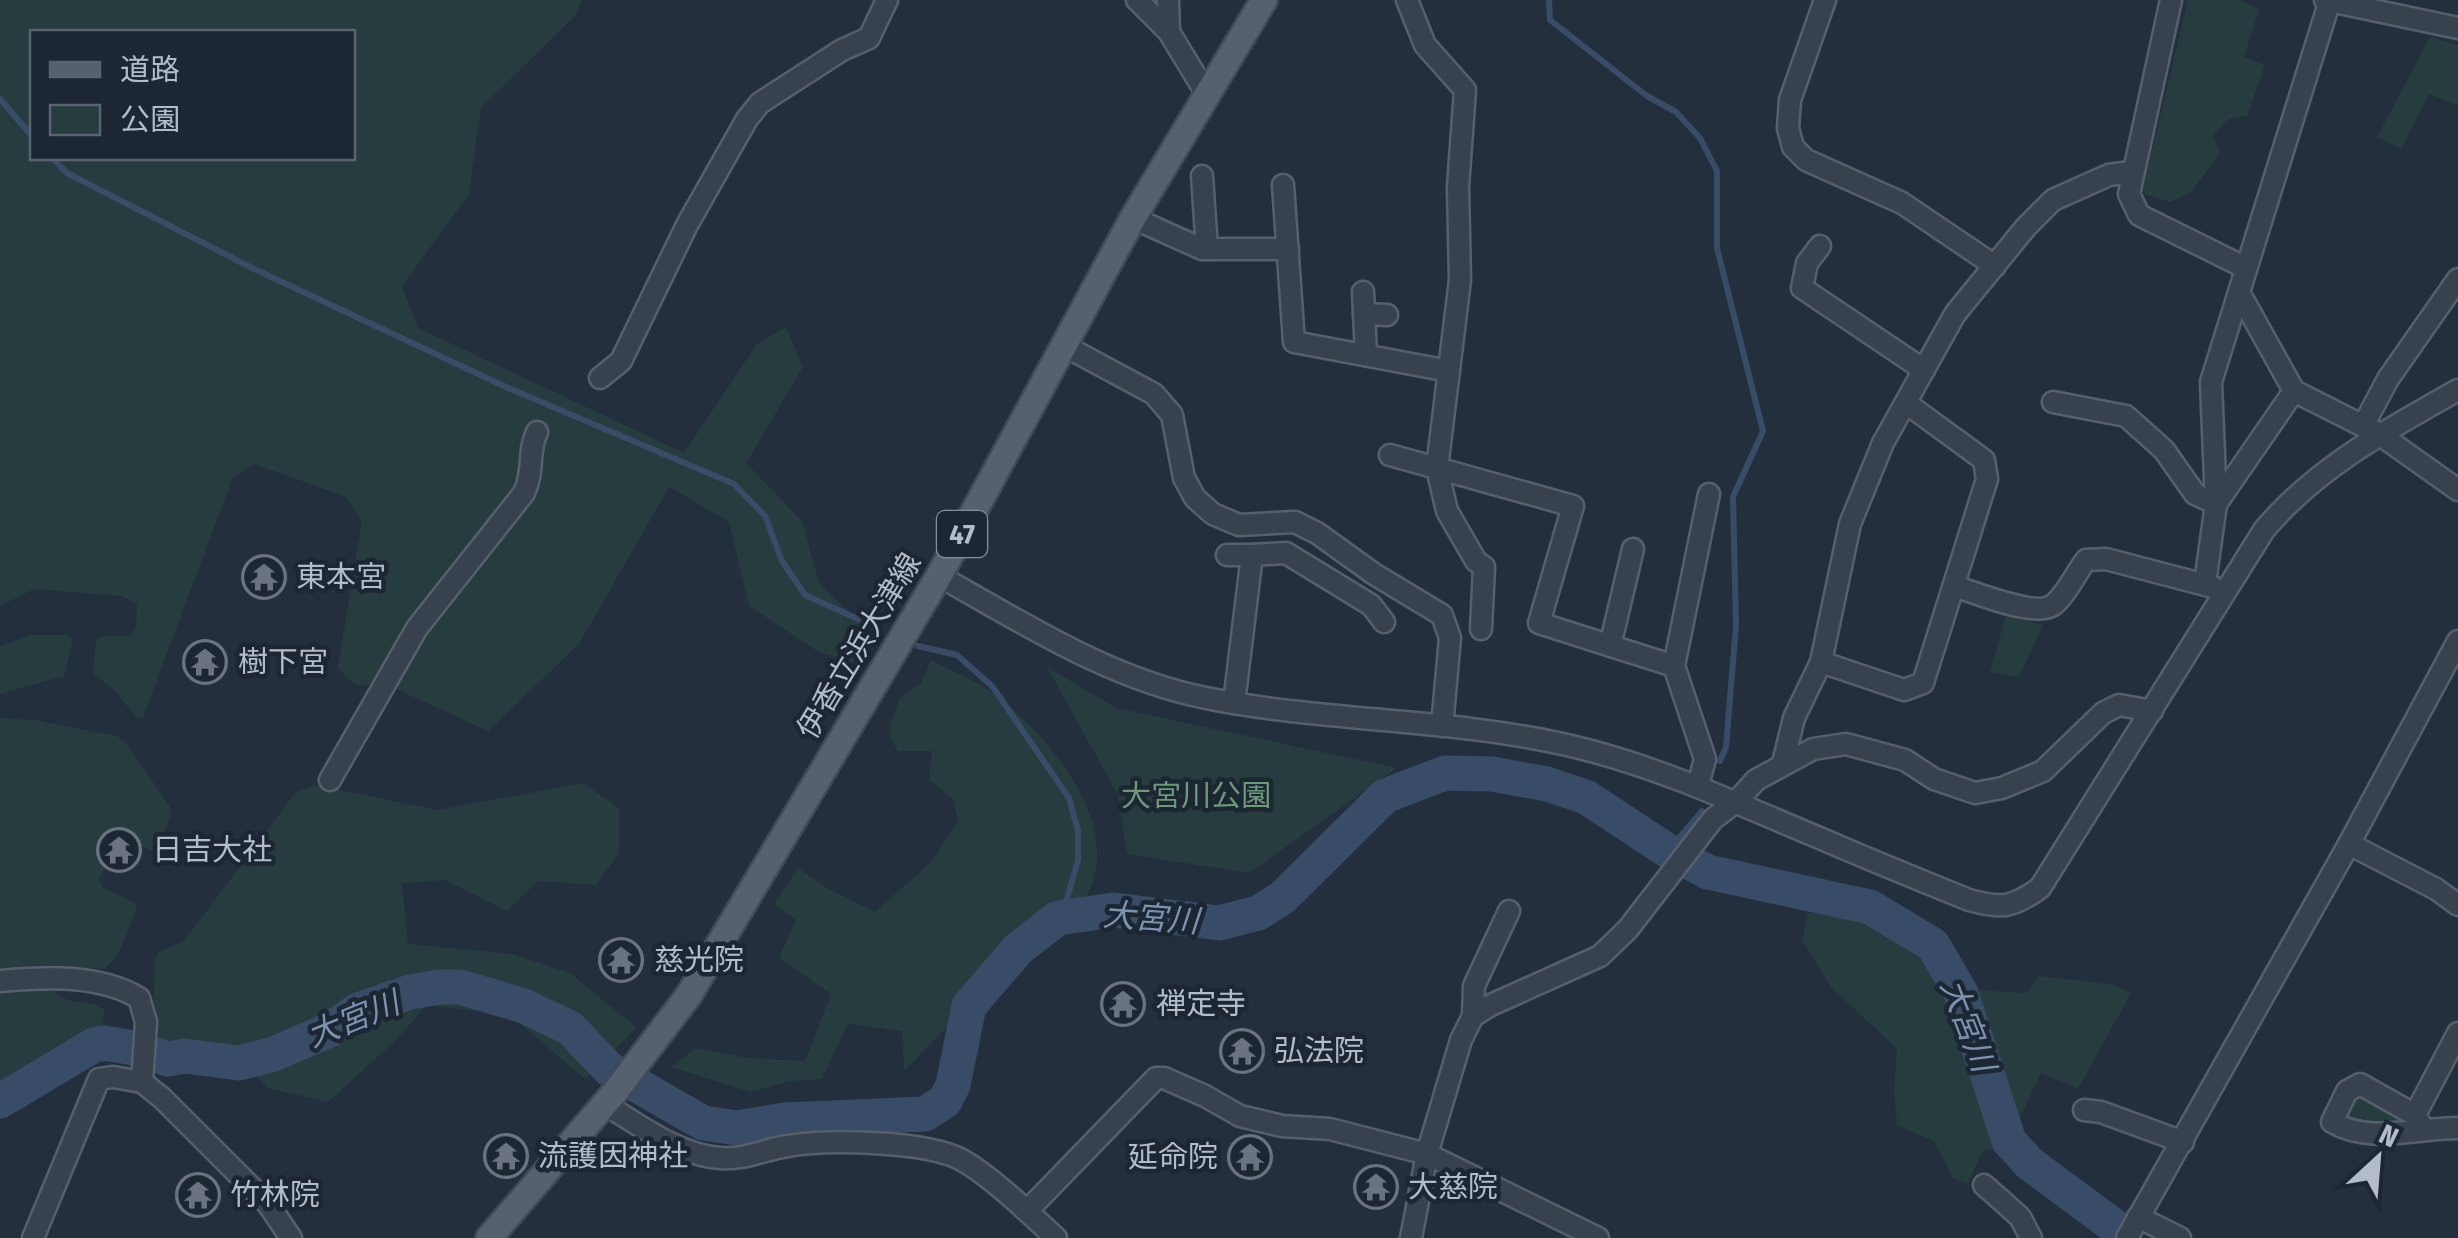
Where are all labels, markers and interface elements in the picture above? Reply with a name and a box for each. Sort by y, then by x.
legend [30,30,355,160]
text: 道路 [120,52,180,88]
text: 公園 [120,102,180,138]
road number: 47 [937,511,987,557]
street label: 伊香立浜大津線 [789,547,929,745]
temple icon: 東本宮 [241,554,287,600]
place label: 東本宮 [296,559,386,595]
temple icon: 樹下宮 [182,639,228,685]
place label: 樹下宮 [238,644,328,680]
park label: 大宮川公園 [1121,778,1271,814]
temple icon: 日吉大社 [96,827,142,873]
place label: 日吉大社 [152,832,272,868]
water label: 大宮川 [1102,896,1203,941]
temple icon: 慈光院 [598,937,644,983]
place label: 慈光院 [654,942,744,978]
water label: 大宮川 [1933,973,2004,1079]
temple icon: 禅定寺 [1100,981,1146,1027]
water label: 大宮川 [301,982,407,1055]
place label: 禅定寺 [1156,986,1246,1022]
temple icon: 弘法院 [1219,1028,1265,1074]
place label: 弘法院 [1274,1033,1364,1069]
north arrow [2328,1108,2428,1208]
text: N [2374,1117,2404,1154]
temple icon: 流護因神社 [483,1133,529,1179]
temple icon: 延命院 [1227,1134,1273,1180]
place label: 流護因神社 [538,1138,688,1174]
place label: 延命院 [1128,1139,1218,1175]
temple icon: 大慈院 [1353,1164,1399,1210]
place label: 大慈院 [1408,1169,1498,1205]
temple icon: 竹林院 [175,1172,221,1218]
place label: 竹林院 [230,1177,320,1213]

